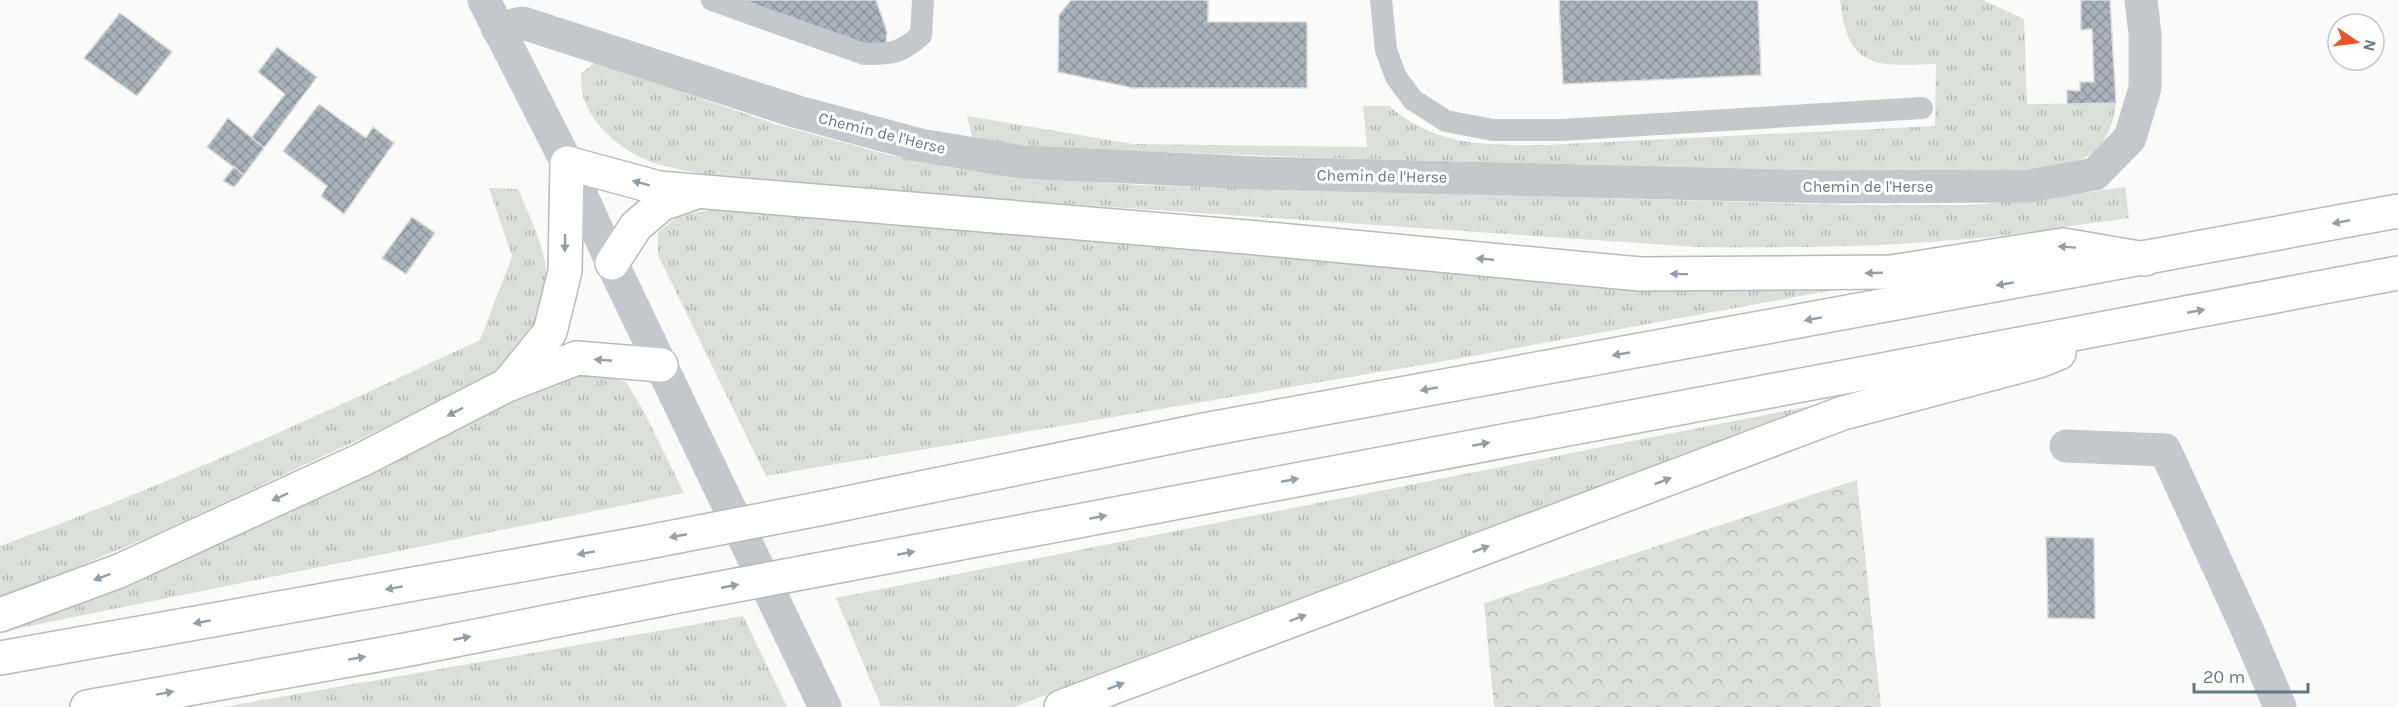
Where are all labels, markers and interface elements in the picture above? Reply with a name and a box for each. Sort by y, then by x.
north arrow [2326,12,2386,72]
text: N [2359,38,2381,53]
street label: Chemin de l'Herse [816,108,948,158]
street label: Chemin de l'Herse [1317,165,1447,187]
street label: Chemin de l'Herse [1803,177,1933,196]
one-way arrow [631,178,650,188]
one-way arrow [2331,217,2350,226]
one-way arrow [561,233,570,252]
one-way arrow [2057,242,2076,251]
one-way arrow [1475,254,1494,264]
one-way arrow [1864,268,1883,278]
one-way arrow [1670,269,1689,279]
one-way arrow [1995,280,2014,289]
one-way arrow [2187,306,2206,315]
one-way arrow [1803,315,1822,324]
one-way arrow [1612,350,1631,359]
one-way arrow [593,355,612,365]
one-way arrow [1420,385,1439,394]
one-way arrow [446,407,463,417]
one-way arrow [1472,439,1491,448]
one-way arrow [1654,475,1672,485]
one-way arrow [1280,476,1299,485]
one-way arrow [271,493,288,502]
one-way arrow [1089,512,1108,521]
one-way arrow [669,532,688,541]
one-way arrow [1472,544,1490,554]
one-way arrow [897,548,916,557]
one-way arrow [576,549,595,558]
one-way arrow [93,573,111,583]
one-way arrow [721,581,740,590]
one-way arrow [384,583,403,592]
one-way arrow [1289,613,1307,622]
one-way arrow [192,618,211,627]
one-way arrow [453,633,472,642]
one-way arrow [348,653,367,662]
scale bar [2194,656,2308,694]
text: 20 m [2203,666,2245,688]
one-way arrow [1107,681,1125,691]
one-way arrow [156,688,175,697]

